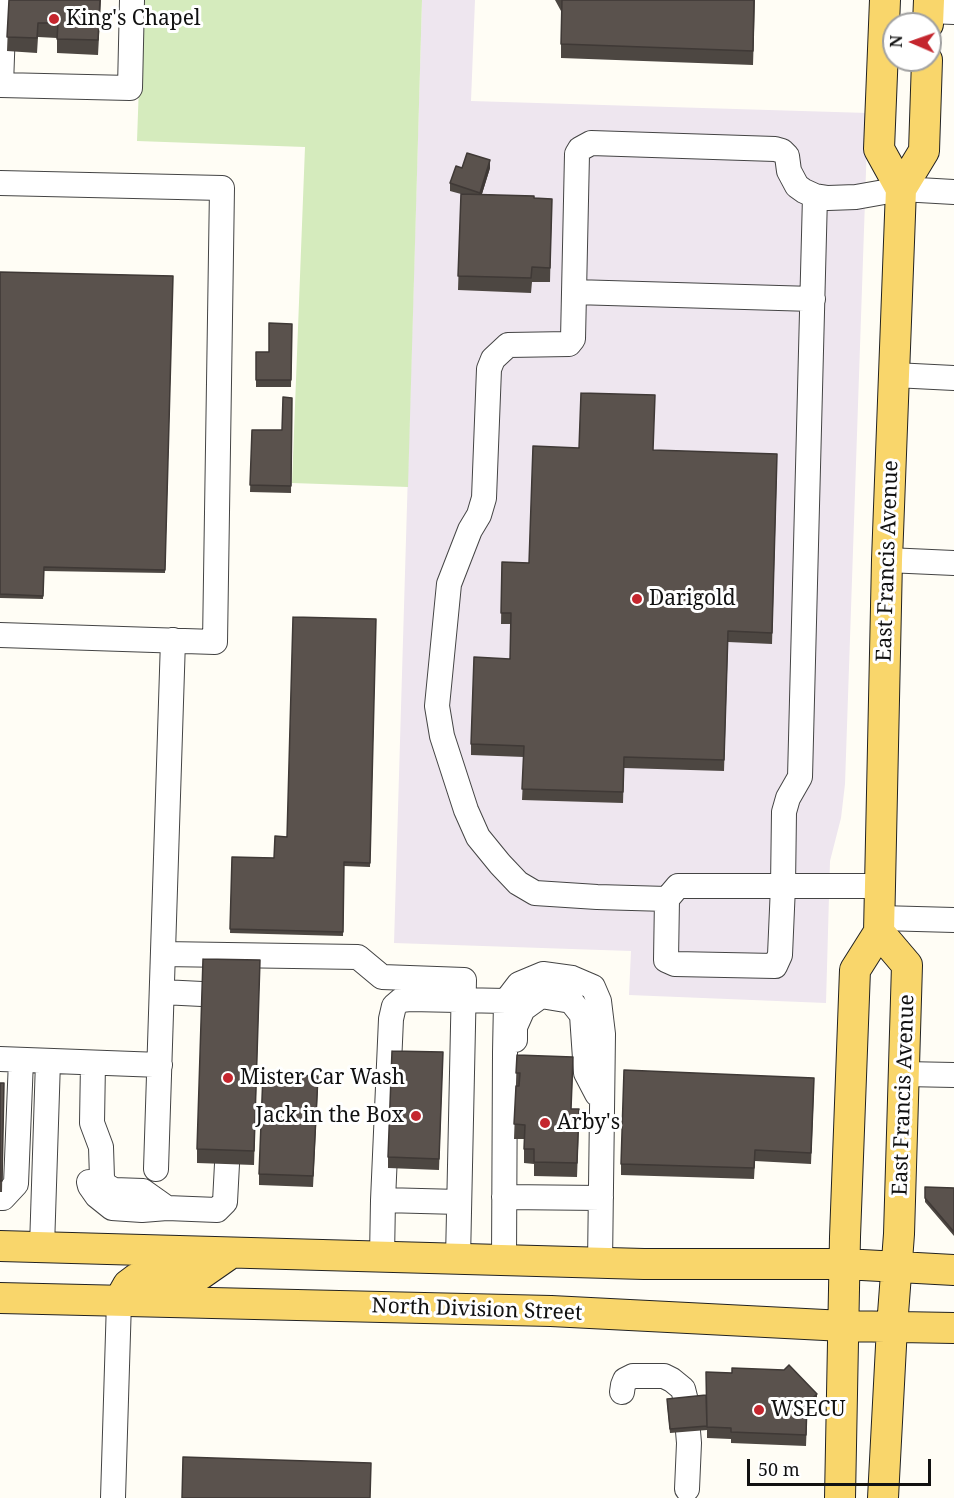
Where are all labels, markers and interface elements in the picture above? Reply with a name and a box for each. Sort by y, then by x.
place label: King's Chapel [66,6,201,32]
marker: King's Chapel [47,12,61,26]
north arrow [882,12,942,72]
text: N [885,35,907,48]
street label: East Francis Avenue [872,460,904,662]
place label: Darigold [649,586,736,612]
marker: Darigold [630,592,644,606]
street label: East Francis Avenue [888,994,920,1196]
place label: Mister Car Wash [240,1065,405,1091]
marker: Mister Car Wash [221,1071,235,1085]
place label: Jack in the Box [255,1103,404,1129]
marker: Jack in the Box [409,1109,423,1123]
place label: Arby's [557,1110,620,1136]
marker: Arby's [538,1116,552,1130]
street label: North Division Street [371,1294,583,1326]
place label: WSECU [771,1397,845,1423]
marker: WSECU [752,1403,766,1417]
scale bar [750,1447,934,1485]
text: 50 m [758,1457,800,1481]

